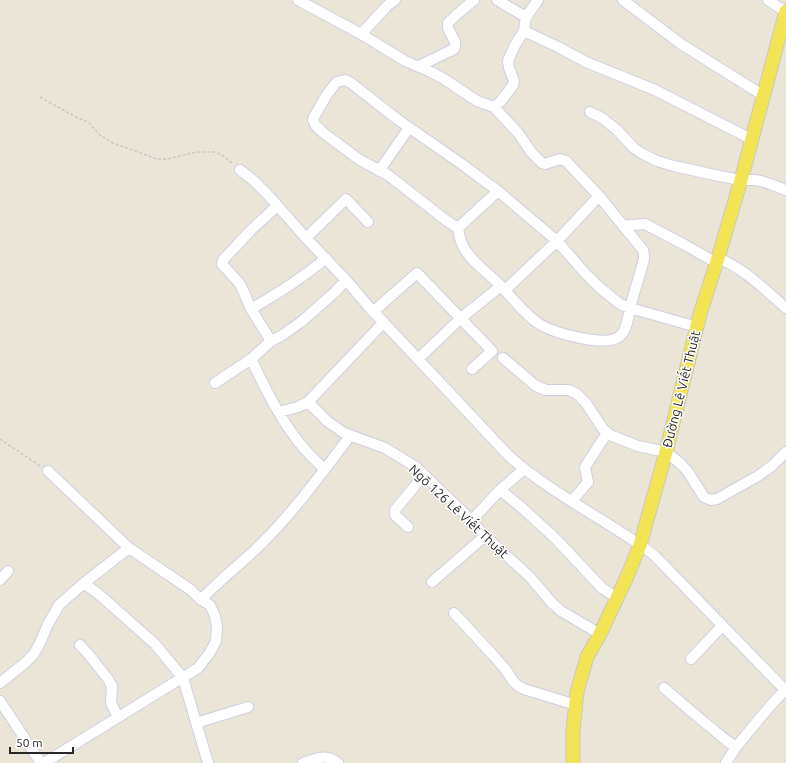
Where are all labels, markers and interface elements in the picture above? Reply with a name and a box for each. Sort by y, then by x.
street label: Đường Lê Viết Thuật [658,328,703,449]
street label: Ngõ 126 Lê Viết Thuật [406,460,513,561]
scale bar [10,729,73,755]
text: 50 m [16,736,43,749]

